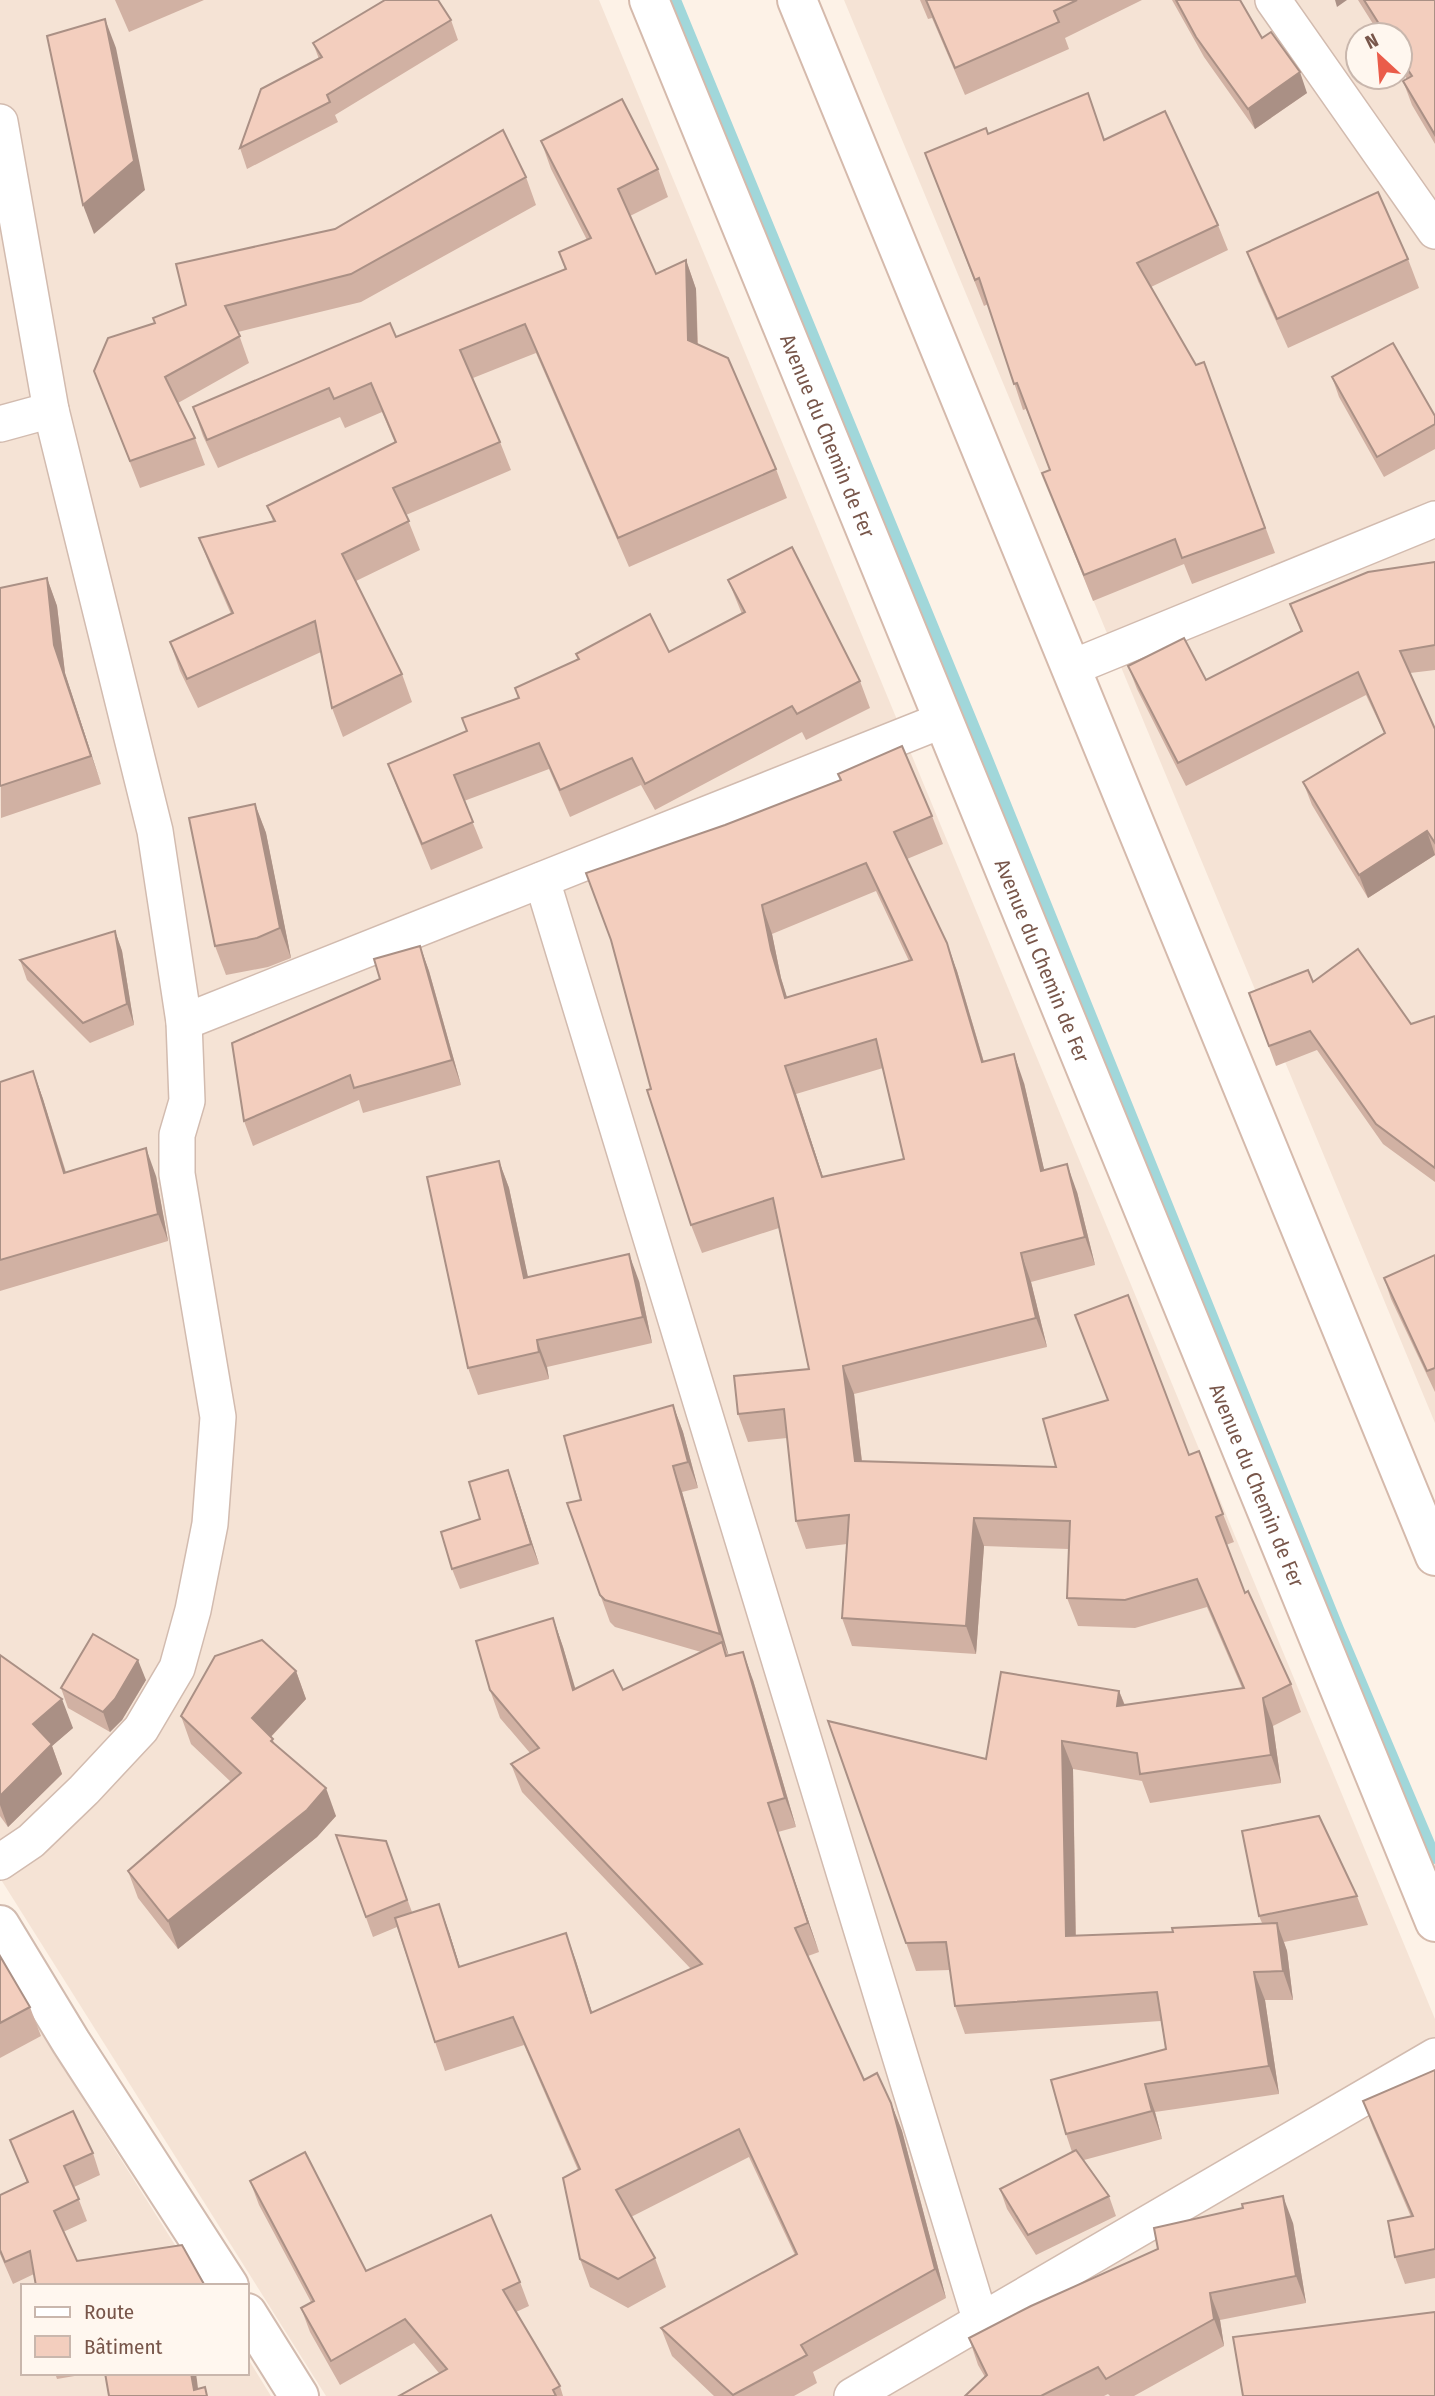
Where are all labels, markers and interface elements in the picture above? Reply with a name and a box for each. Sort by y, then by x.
north arrow [1344,21,1414,91]
text: N [1362,28,1382,54]
street label: Avenue du Chemin de Fer [774,330,881,542]
street label: Avenue du Chemin de Fer [989,855,1095,1067]
street label: Avenue du Chemin de Fer [1203,1380,1310,1592]
legend [21,2284,248,2375]
text: Route [84,2299,134,2325]
text: Bâtiment [84,2334,163,2360]

